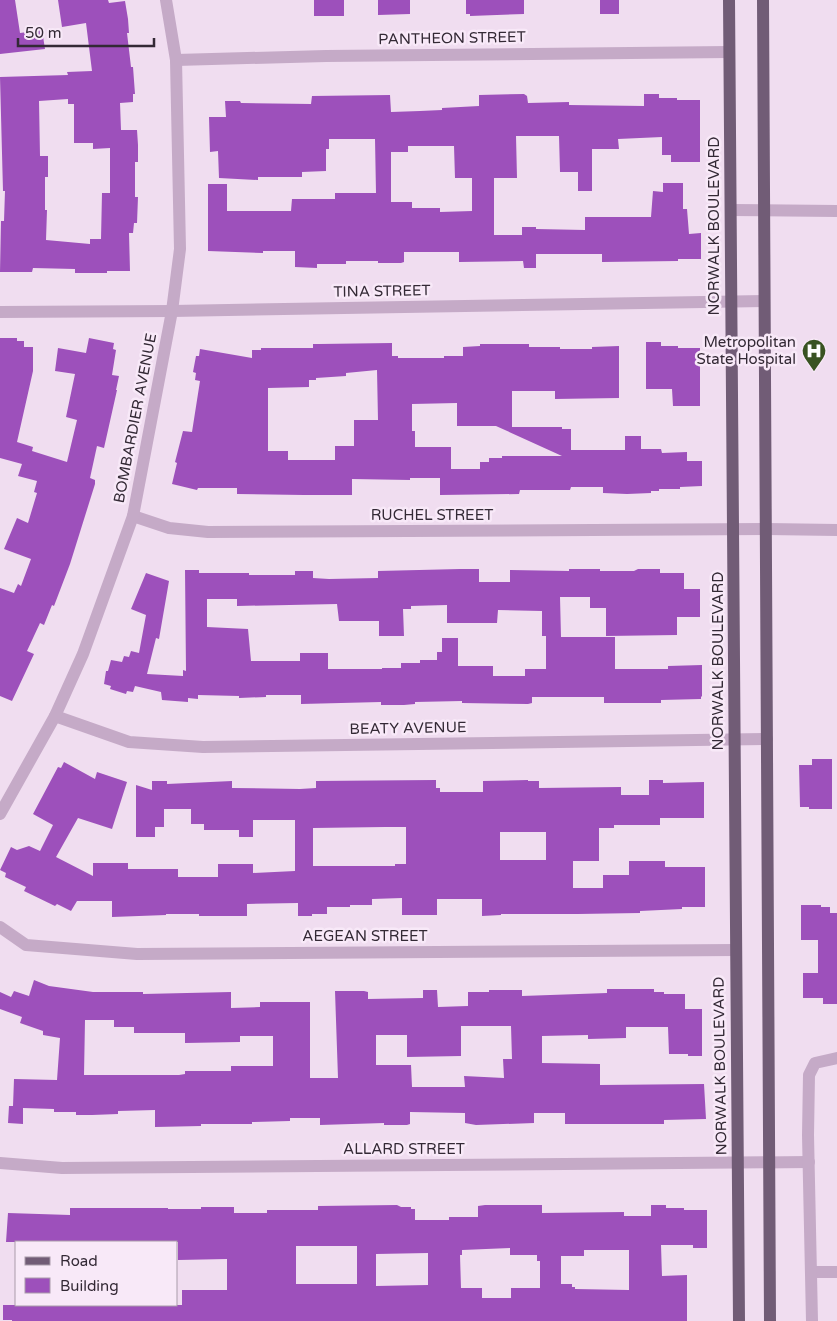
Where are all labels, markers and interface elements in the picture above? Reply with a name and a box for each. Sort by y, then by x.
scale bar [18,15,154,47]
text: 50 m [25,24,62,42]
street label: PANTHEON STREET [378,28,526,48]
street label: NORWALK BOULEVARD [705,137,723,315]
street label: TINA STREET [333,281,431,301]
street label: BOMBARDIER AVENUE [110,332,160,504]
place label: Metropolitan State Hospital [697,333,796,368]
hospital icon: Metropolitan State Hospital [801,338,827,372]
street label: RUCHEL STREET [371,506,493,524]
street label: NORWALK BOULEVARD [709,572,727,750]
street label: BEATY AVENUE [349,718,467,738]
street label: AEGEAN STREET [302,927,428,945]
street label: NORWALK BOULEVARD [709,976,731,1156]
street label: ALLARD STREET [343,1140,465,1158]
legend [15,1241,178,1306]
text: Road [60,1252,98,1270]
text: Building [60,1277,119,1295]

